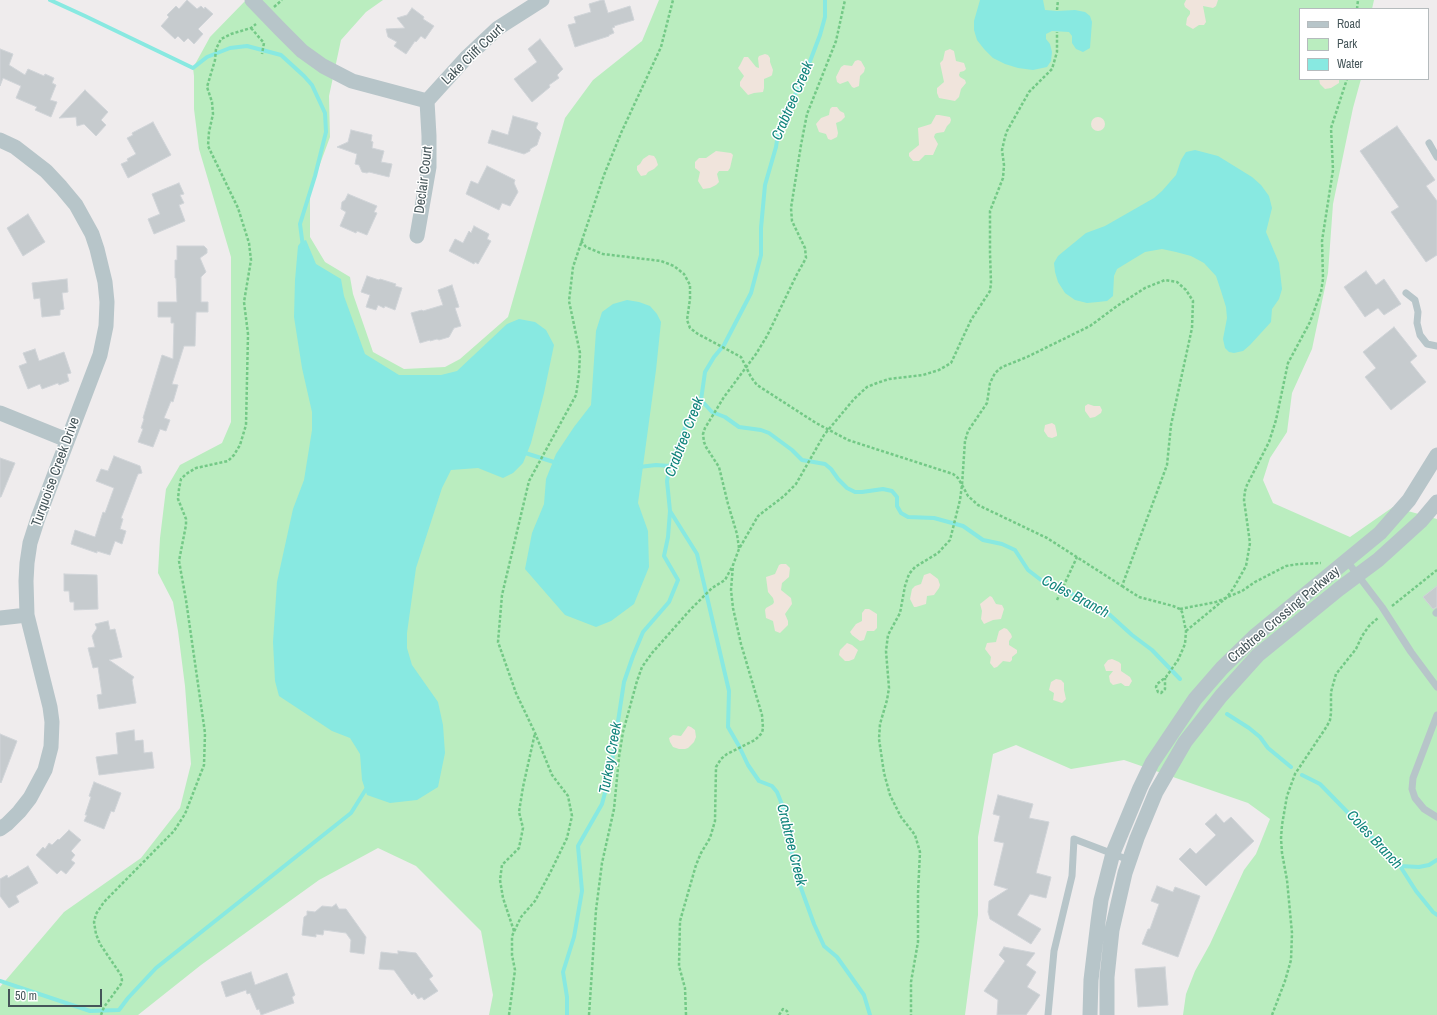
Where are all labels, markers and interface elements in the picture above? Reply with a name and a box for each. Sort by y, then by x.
legend [1299,8,1429,80]
text: Road [1337,16,1361,32]
street label: Lake Cliff Court [439,21,507,89]
text: Park [1337,36,1357,52]
text: Water [1337,56,1363,72]
water label: Crabtree Creek [768,59,818,143]
street label: Declair Court [412,145,436,215]
water label: Crabtree Creek [662,395,708,479]
street label: Turquoise Creek Drive [28,415,84,529]
street label: Crabtree Crossing Parkway [1225,563,1343,667]
water label: Coles Branch [1038,572,1112,622]
water label: Turkey Creek [596,721,626,795]
water label: Crabtree Creek [772,802,810,888]
water label: Coles Branch [1342,807,1406,873]
scale bar [10,981,104,1007]
text: 50 m [15,988,37,1004]

